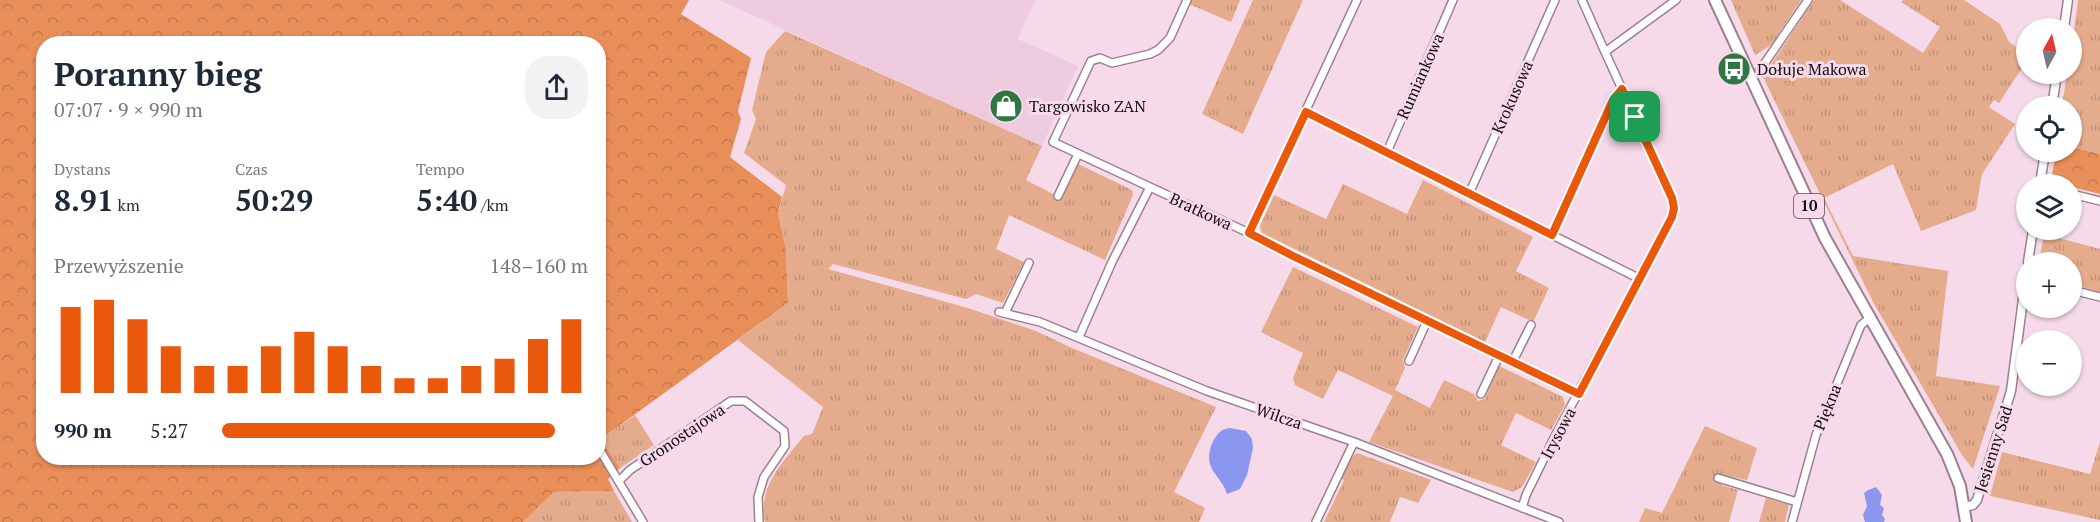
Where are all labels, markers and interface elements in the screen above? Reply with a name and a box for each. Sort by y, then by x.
north arrow [2016,18,2082,84]
map controls [2016,18,2082,396]
street label: Rumiankowa [1391,29,1449,123]
bus stop icon: Dołuje Makowa [1716,51,1752,87]
text: Poranny bieg [54,52,262,95]
button: share [525,56,588,119]
street label: Krokusowa [1486,57,1538,137]
place label: Dołuje Makowa [1757,58,1867,80]
shop icon: Targowisko ZAN [988,88,1024,124]
pin [1609,91,1660,142]
place label: Targowisko ZAN [1029,95,1146,117]
text: 07:07 · 9 × 990 m [54,96,203,123]
button: locate [2016,96,2082,162]
icon: arrive [1618,100,1651,133]
text: Dystans [54,158,111,180]
text: Czas [235,158,268,180]
text: Tempo [416,158,465,180]
button: layers [2016,174,2082,240]
text: 8.91 [54,180,114,220]
text: 50:29 [235,180,313,220]
text: 5:40 [416,180,477,220]
street label: Bratkowa [1166,187,1236,235]
text: km [114,194,140,216]
text: /km [477,194,509,216]
road number: 10 [1794,194,1824,218]
text: Przewyższenie [54,252,184,279]
text: 148–160 m [489,252,588,279]
button: + [2016,252,2082,318]
button: − [2016,330,2082,396]
street label: Piękna [1808,381,1846,433]
street label: Gronostajowa [635,398,729,472]
street label: Wilcza [1253,398,1305,434]
street label: Irysowa [1535,403,1581,463]
street label: Jesienny Sad [1969,403,2017,495]
text: 990 m [54,417,112,444]
text: 5:27 [150,417,189,444]

